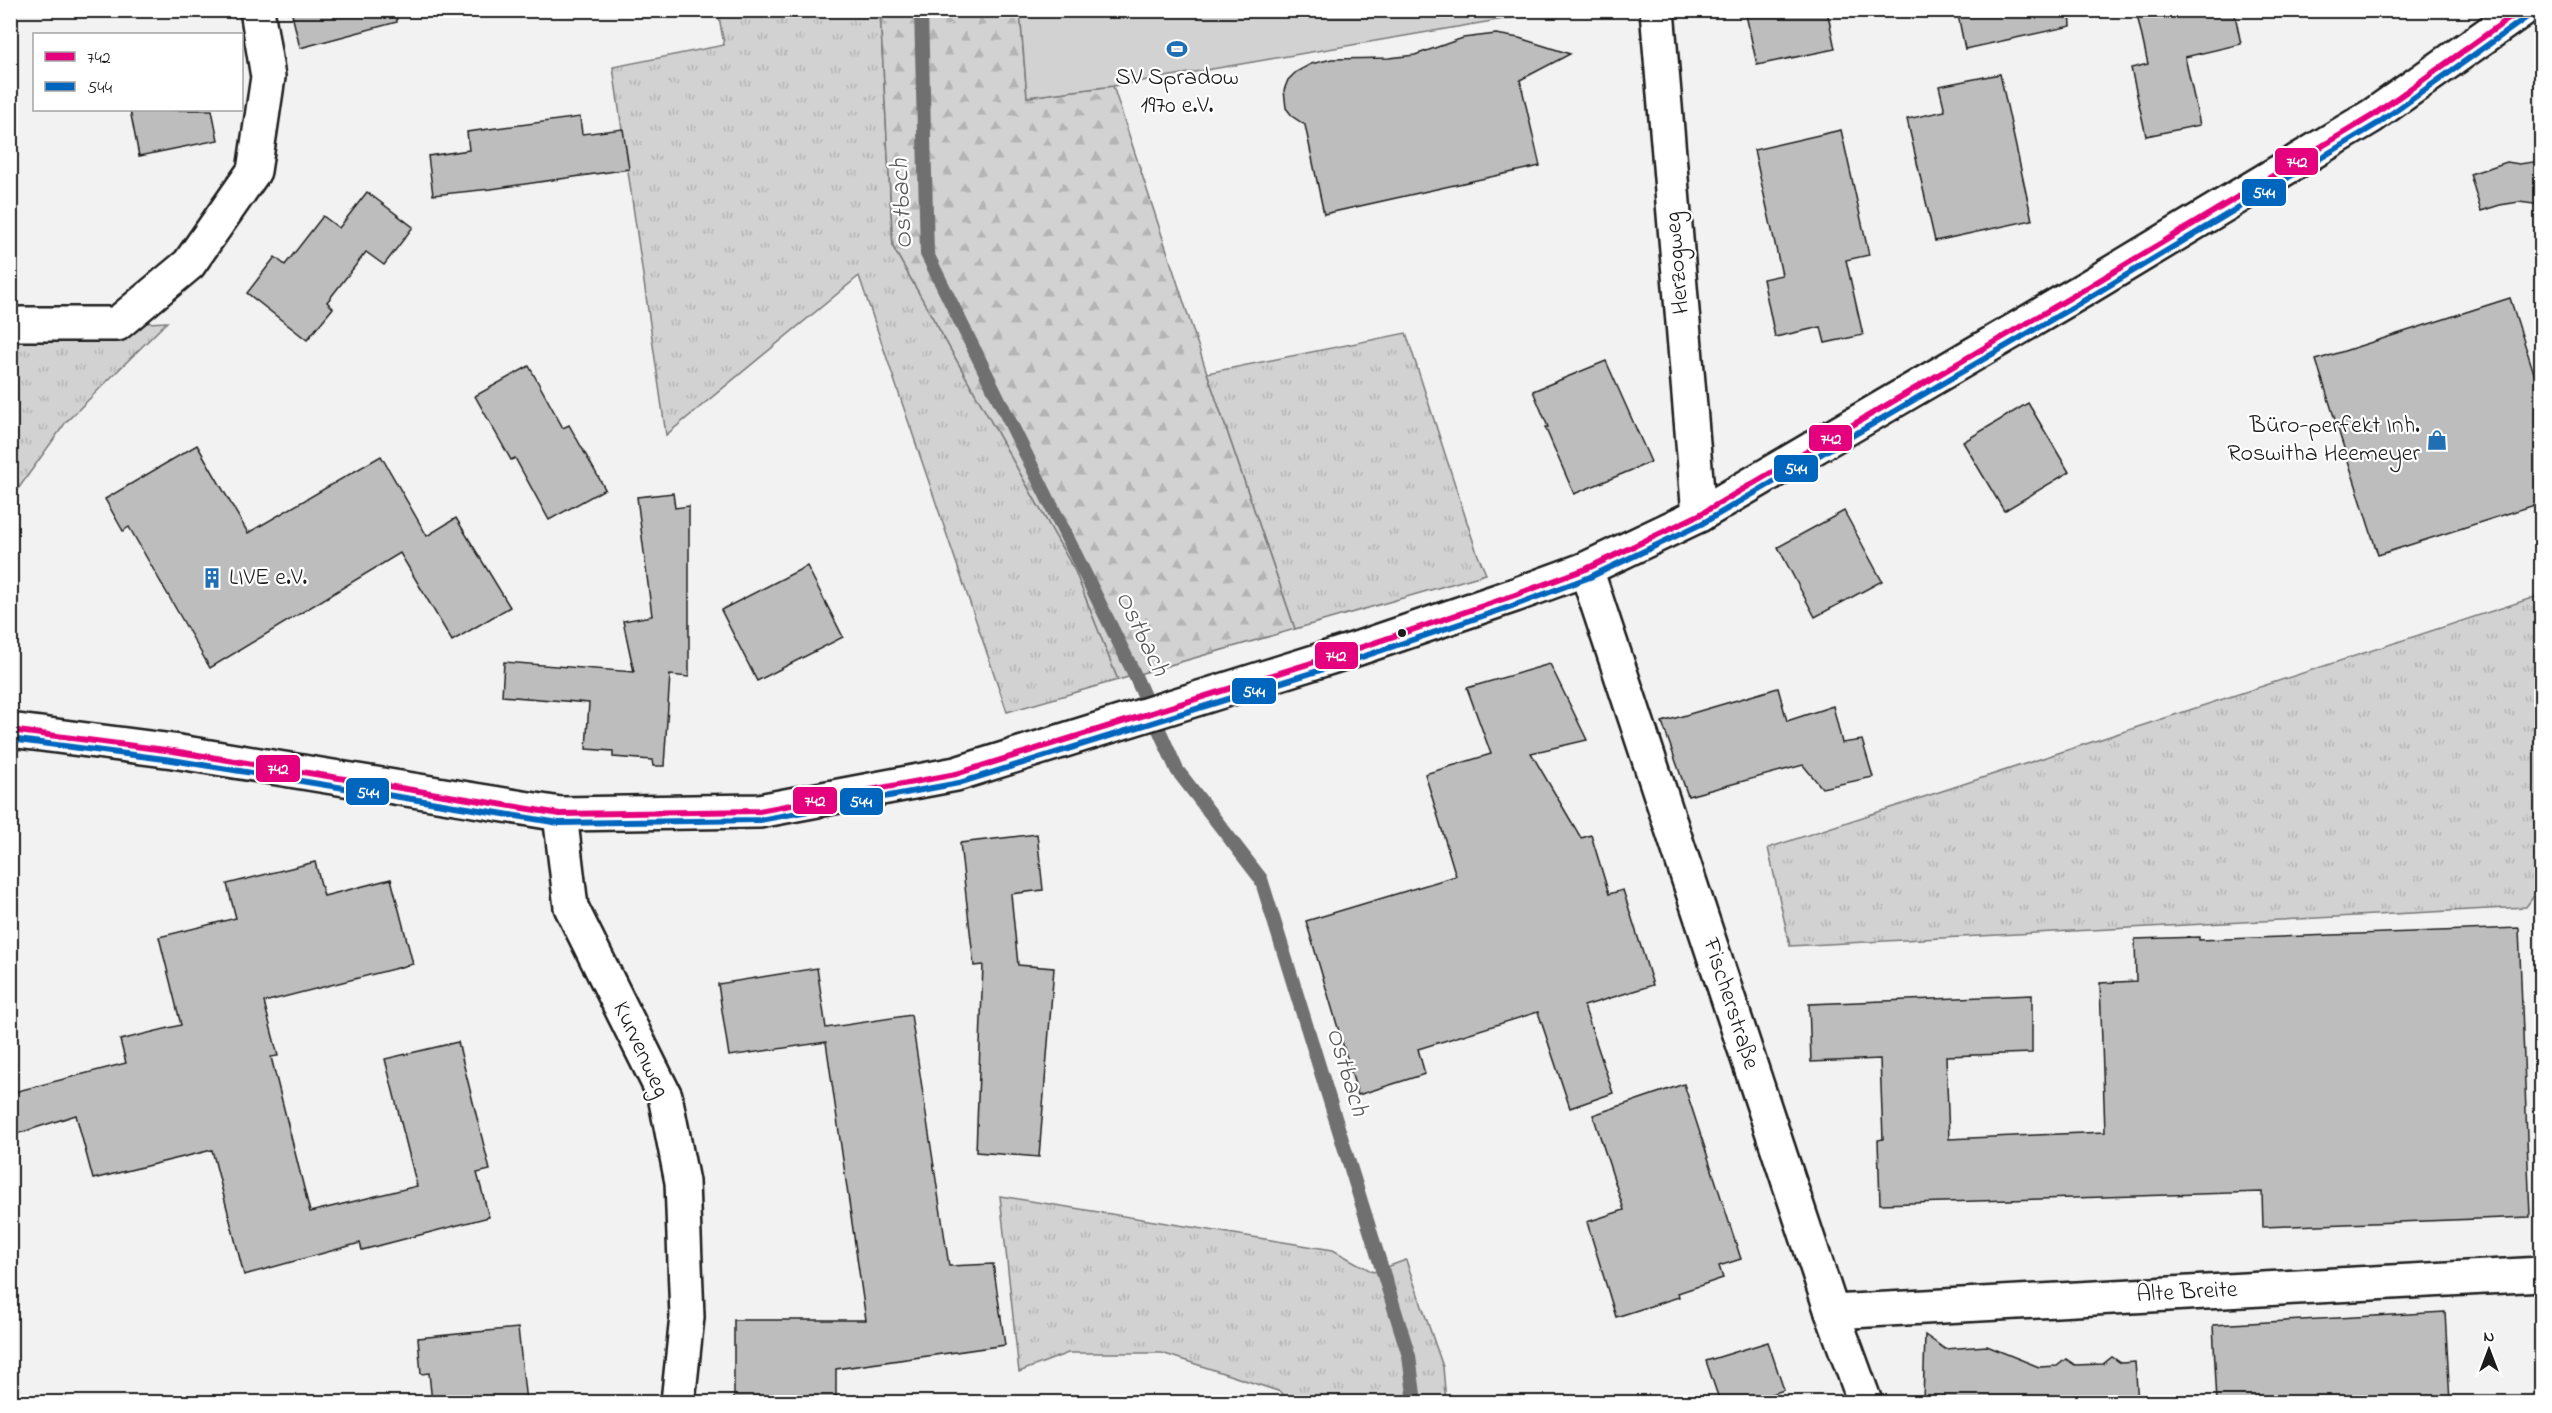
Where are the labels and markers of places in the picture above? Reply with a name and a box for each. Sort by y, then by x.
sports icon: SV Spradow 1970 e.V. [1165,37,1189,61]
place label: SV Spradow 1970 e.V. [1115,61,1239,124]
place label: Büro-perfekt Inh. Roswitha Heemeyer [2227,409,2421,473]
shop icon: Büro-perfekt Inh. Roswitha Heemeyer [2425,428,2449,452]
place label: LIVE e.V. [229,561,307,596]
building icon: LIVE e.V. [200,566,224,590]
unlabelled marker [1396,627,1408,639]

